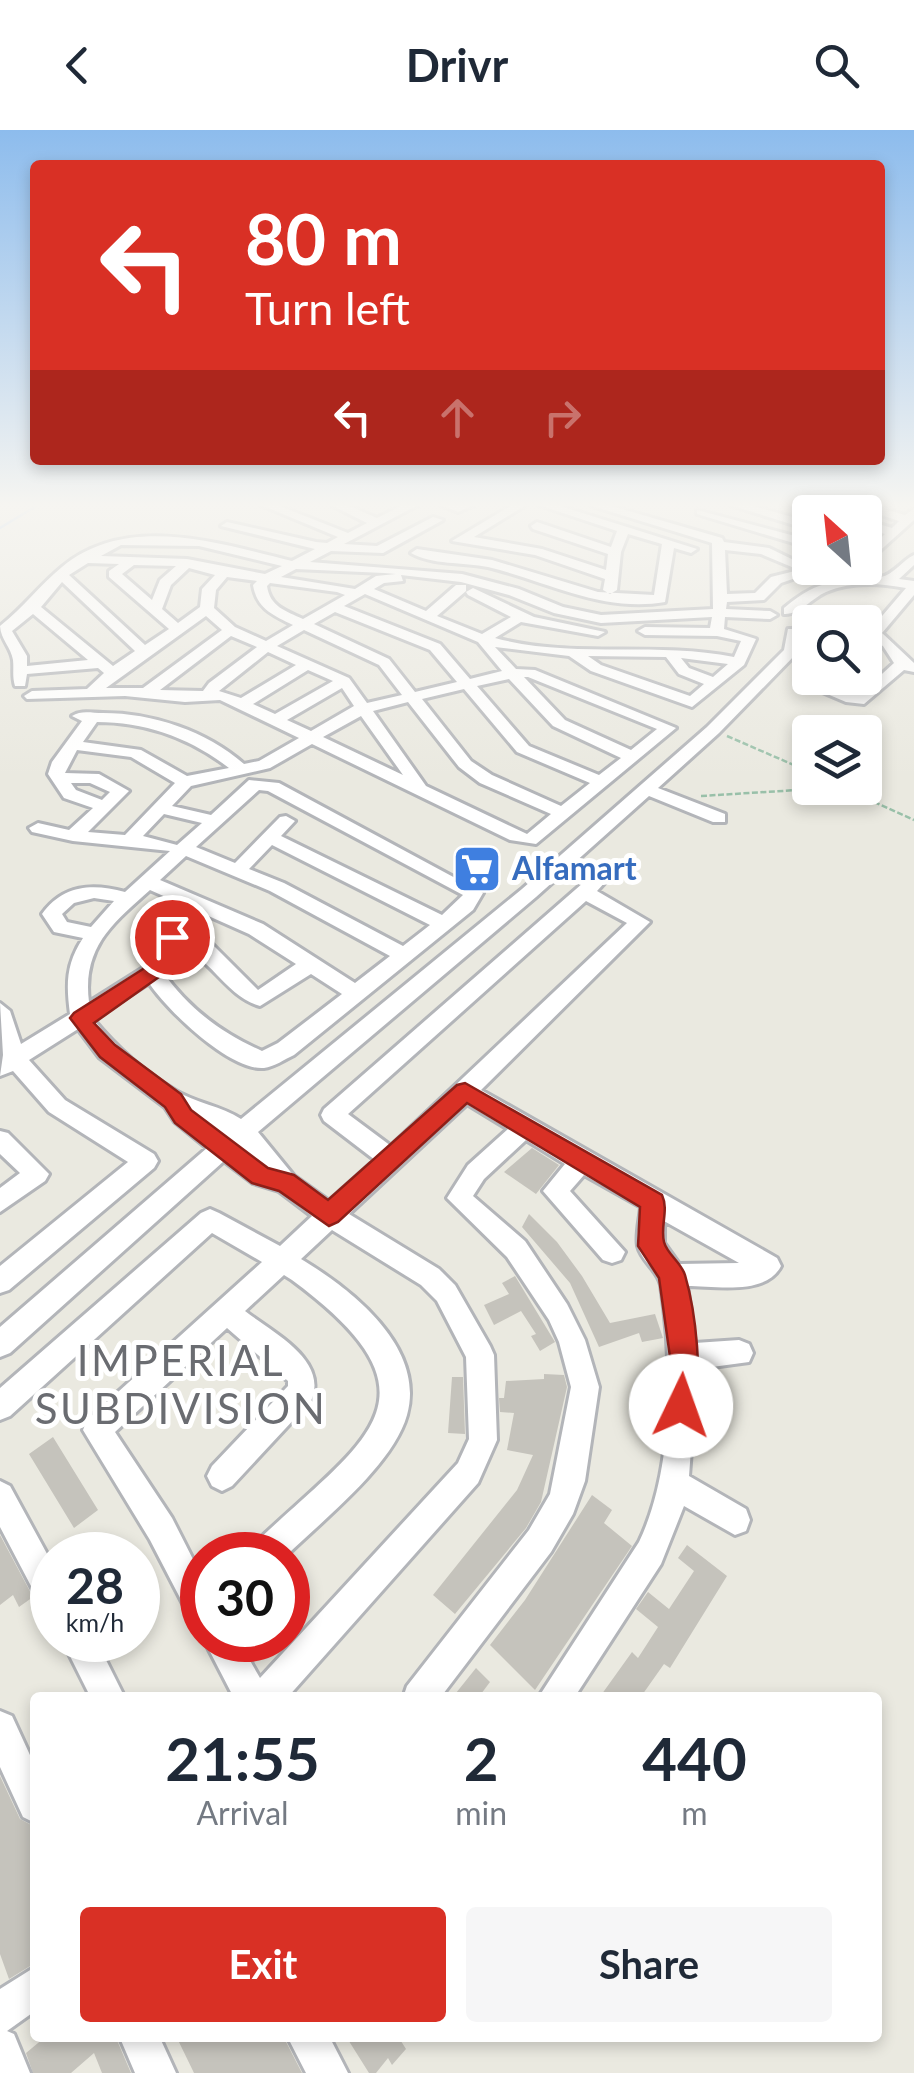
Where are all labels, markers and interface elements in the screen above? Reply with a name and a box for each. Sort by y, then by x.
icon: back [50,38,105,93]
text: Drivr [406,38,508,92]
icon: search [809,38,864,93]
text: 80 m [245,196,402,280]
icon: left [80,200,210,330]
text: Turn left [245,281,410,335]
icon: left [325,390,380,445]
icon: ahead [430,390,485,445]
icon: right [535,390,590,445]
north arrow [792,495,882,585]
map controls [792,495,882,805]
button: search [792,605,882,695]
button: layers [792,715,882,805]
supermarket icon: Alfamart [451,843,503,895]
place label: Alfamart [511,848,637,887]
pin [130,895,215,980]
icon: arrive [145,910,200,965]
district label: IMPERIAL SUBDIVISION [35,1335,327,1433]
position arrow [629,1354,733,1458]
speed limit sign: 30 [180,1532,310,1662]
text: 28 [66,1555,124,1615]
text: km/h [66,1607,124,1637]
text: 21:55 [165,1722,320,1794]
text: 2 [464,1722,499,1794]
text: 440 [642,1722,747,1794]
text: Arrival [196,1793,289,1832]
text: min [455,1793,507,1832]
text: m [681,1793,708,1832]
button: Exit [80,1907,446,2022]
button: Share [466,1907,832,2022]

